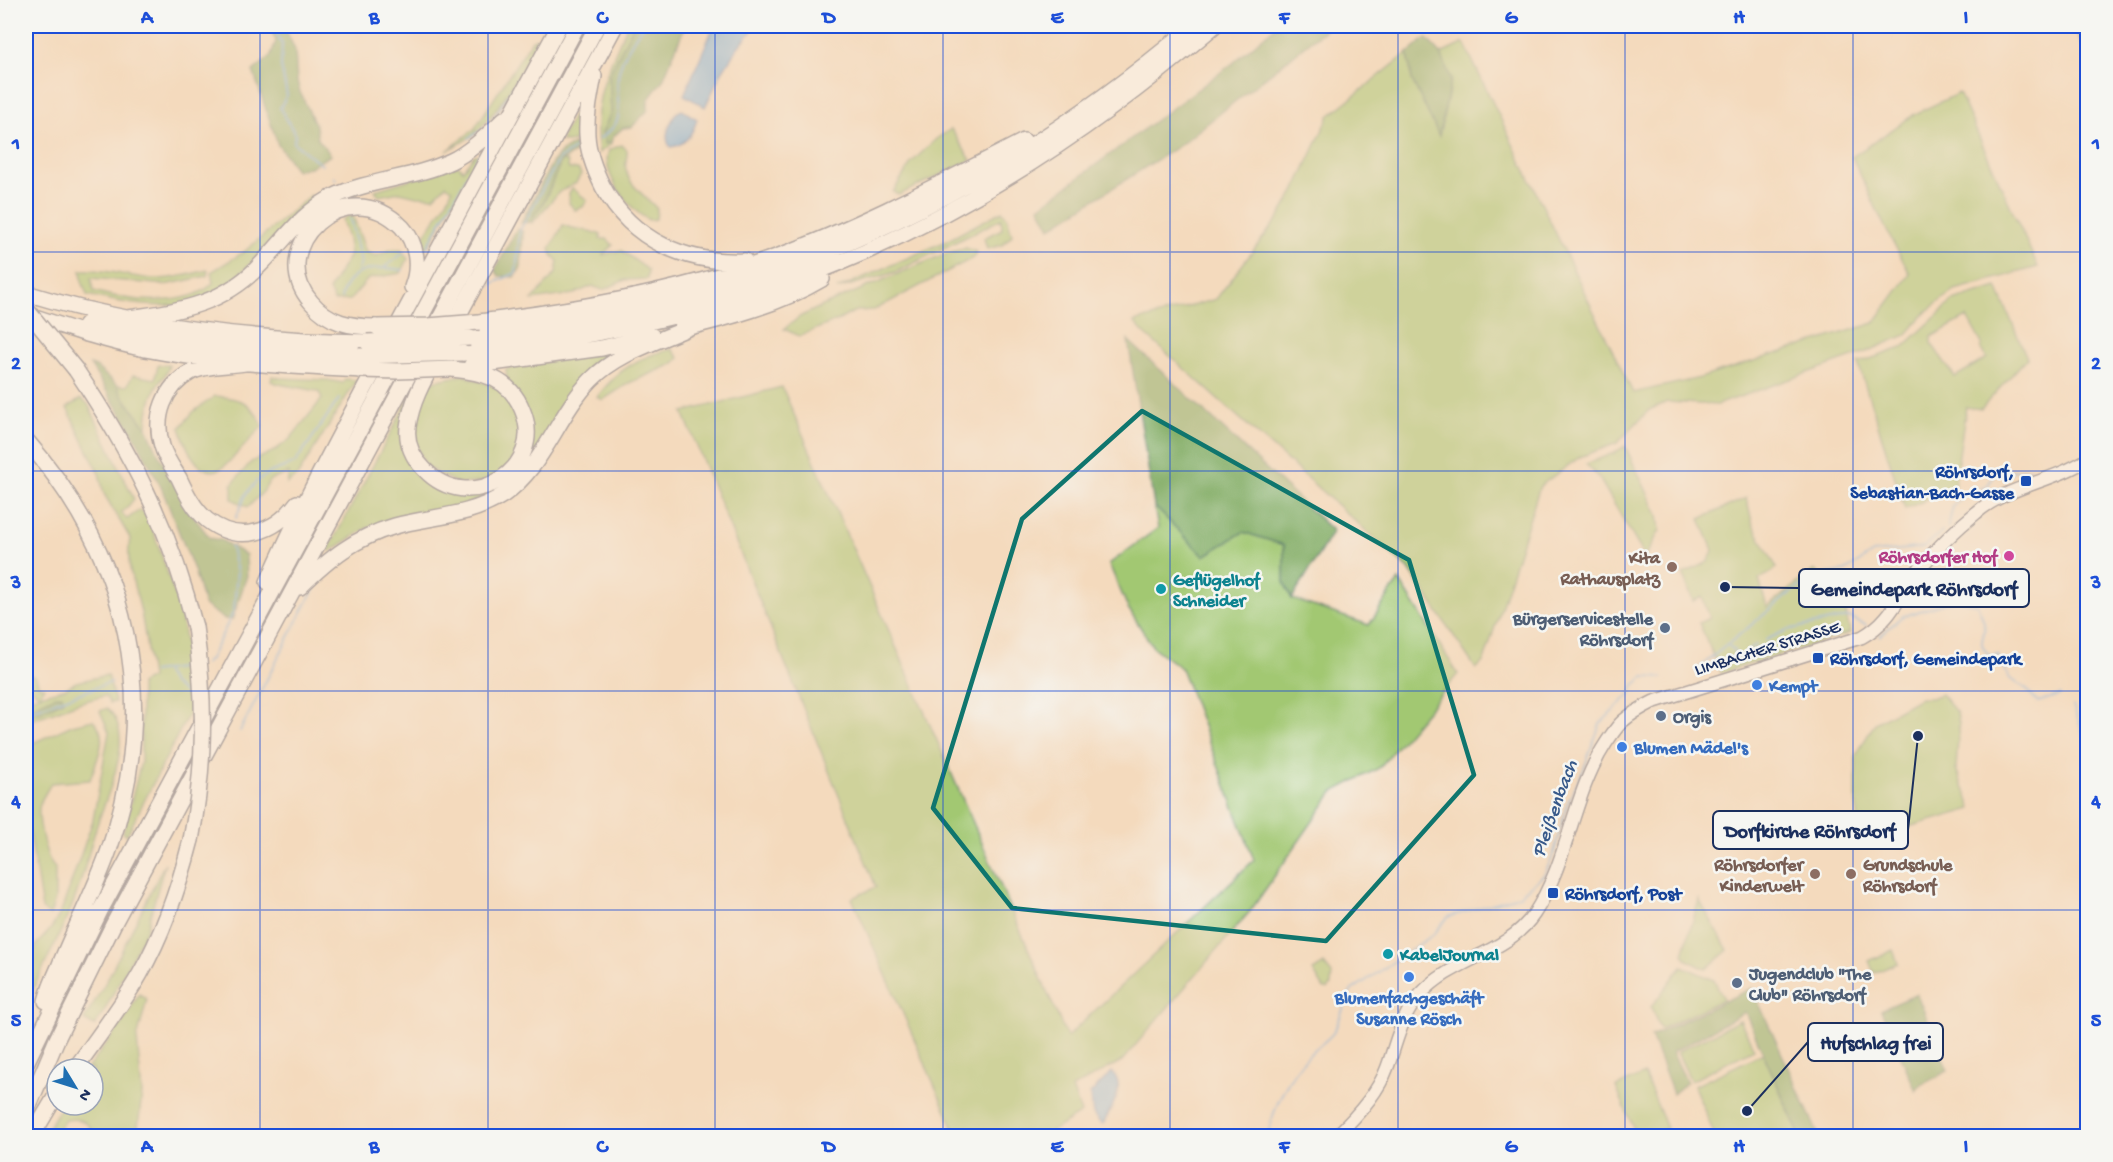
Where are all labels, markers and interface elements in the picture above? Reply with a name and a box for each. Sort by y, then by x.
text: A [140,8,155,31]
text: B [368,8,380,31]
text: C [596,8,610,31]
text: D [820,8,836,31]
text: E [1051,8,1065,31]
text: F [1278,8,1291,31]
text: G [1505,8,1519,31]
text: H [1733,8,1745,31]
text: I [1964,8,1969,31]
text: 1 [11,134,20,157]
text: 1 [2091,134,2100,157]
text: 2 [11,354,21,377]
text: 2 [2091,354,2101,377]
place label: Röhrsdorf, Sebastian-Bach-Gasse [1850,463,2015,505]
marker: Röhrsdorf, Sebastian-Bach-Gasse [2019,474,2033,488]
place label: Röhrsdorfer Hof [1878,548,1998,569]
place label: Kita Rathausplatz [1559,549,1661,591]
marker: Röhrsdorfer Hof [2002,549,2016,563]
marker: Kita Rathausplatz [1665,560,1679,574]
callout: Gemeindepark Röhrsdorf [1799,569,2029,607]
place label: Geflügelhof Schneider [1173,571,1261,613]
text: 3 [10,573,21,596]
text: 3 [2090,573,2101,596]
text: Gemeindepark Röhrsdorf [1811,580,2019,603]
marker: Geflügelhof Schneider [1154,582,1168,596]
place label: Bürgerservicestelle Röhrsdorf [1512,610,1654,652]
street label: LIMBACHER STRASSE [1692,617,1844,682]
marker: Bürgerservicestelle Röhrsdorf [1658,621,1672,635]
place label: Röhrsdorf, Gemeindepark [1829,650,2023,671]
marker: Röhrsdorf, Gemeindepark [1811,651,1825,665]
place label: Kempt [1768,677,1819,698]
marker: Kempt [1750,678,1764,692]
place label: Orgis [1673,708,1712,729]
marker: Orgis [1654,709,1668,723]
place label: Blumen Mädel's [1633,739,1749,760]
marker: Blumen Mädel's [1615,740,1629,754]
water label: Pleißenbach [1528,757,1585,861]
text: 4 [10,792,21,815]
text: 4 [2090,792,2101,815]
callout: Dorfkirche Röhrsdorf [1713,811,1908,849]
text: Dorfkirche Röhrsdorf [1723,822,1897,845]
place label: Röhrsdorfer Kinderwelt [1713,856,1806,898]
place label: Grundschule Röhrsdorf [1862,856,1953,898]
marker: Röhrsdorfer Kinderwelt [1808,867,1822,881]
marker: Grundschule Röhrsdorf [1844,867,1858,881]
place label: Röhrsdorf, Post [1564,885,1683,906]
marker: Röhrsdorf, Post [1546,886,1560,900]
place label: KabelJournal [1399,946,1499,967]
marker: KabelJournal [1381,947,1395,961]
place label: Jugendclub "The Club" Röhrsdorf [1748,965,1872,1007]
marker: Blumenfachgeschäft Susanne Rösch [1402,970,1416,984]
marker: Jugendclub "The Club" Röhrsdorf [1730,976,1744,990]
place label: Blumenfachgeschäft Susanne Rösch [1334,989,1485,1031]
text: 5 [11,1011,22,1034]
text: 5 [2091,1011,2102,1034]
callout: Hufschlag frei [1808,1023,1943,1061]
text: Hufschlag frei [1820,1034,1932,1057]
north arrow [45,1057,105,1117]
text: N [73,1084,95,1104]
text: A [140,1137,155,1160]
text: B [368,1137,380,1160]
text: C [596,1137,610,1160]
text: D [820,1137,836,1160]
text: E [1051,1137,1065,1160]
text: F [1278,1137,1291,1160]
text: G [1505,1137,1519,1160]
text: H [1733,1137,1745,1160]
text: I [1964,1137,1969,1160]

